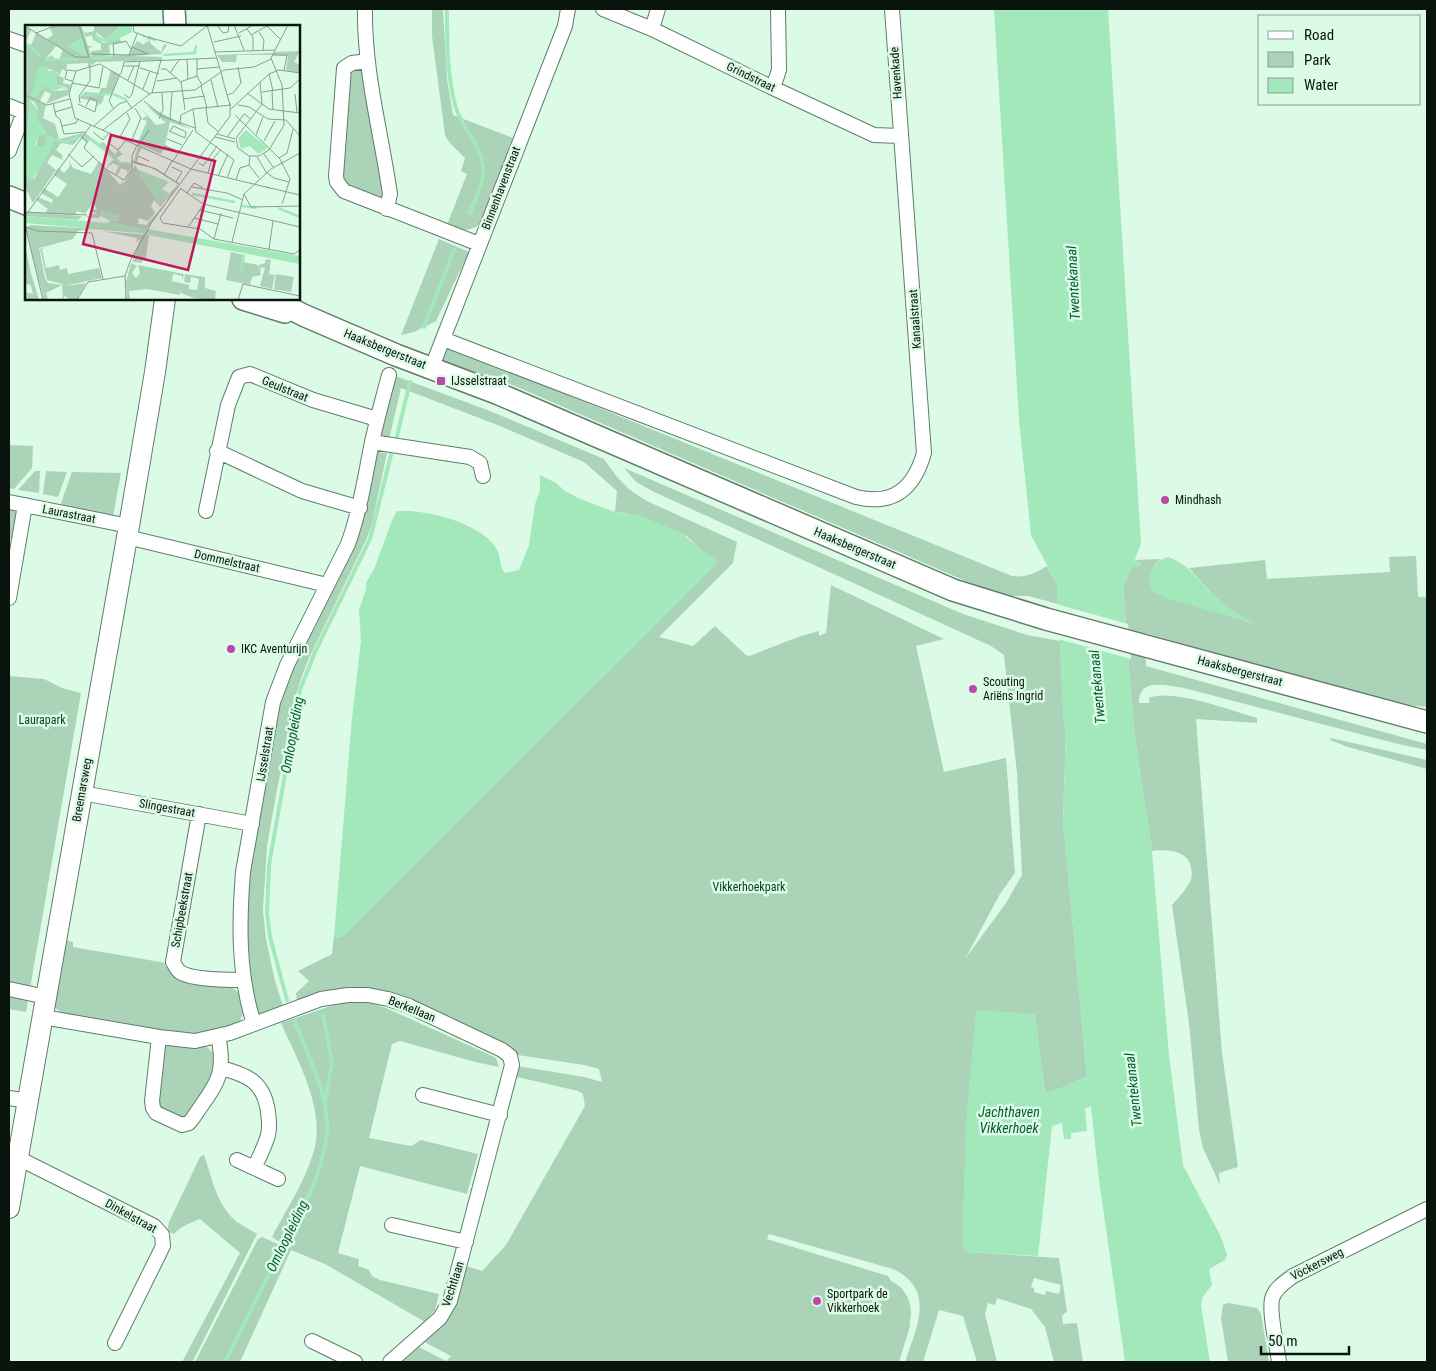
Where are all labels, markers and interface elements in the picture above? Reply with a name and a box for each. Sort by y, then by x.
legend [1258,15,1421,105]
inset map [25,25,300,300]
text: Road [1304,26,1334,44]
street label: Havenkade [887,46,905,100]
text: Park [1304,51,1331,69]
street label: Grindstraat [724,59,778,95]
text: Water [1304,76,1339,94]
street label: Binnenhavenstraat [479,144,523,231]
water label: Twentekanaal [1063,245,1083,320]
street label: Kanaalstraat [906,288,924,349]
street label: Haaksbergerstraat [342,326,429,372]
street label: Geulstraat [260,373,311,405]
place label: IJsselstraat [451,374,507,388]
marker: IJsselstraat [435,375,447,387]
place label: Mindhash [1175,493,1222,507]
marker: Mindhash [1159,494,1171,506]
street label: Laurastraat [41,502,97,526]
street label: Haaksbergerstraat [812,524,898,572]
street label: Dommelstraat [193,547,262,575]
place label: IKC Aventurijn [241,642,307,656]
marker: IKC Aventurijn [225,643,237,655]
water label: Twentekanaal [1086,648,1108,725]
street label: Haaksbergerstraat [1196,653,1285,689]
place label: Scouting Ariëns Ingrid [983,675,1043,703]
marker: Scouting Ariëns Ingrid [967,683,979,695]
water label: Omloopleiding [277,695,307,775]
park label: Laurapark [18,713,66,727]
street label: IJsselstraat [254,725,276,783]
street label: Breemarsweg [69,757,95,823]
street label: Slingestraat [138,796,197,820]
street label: Schipbeekstraat [168,871,196,949]
park label: Vikkerhoekpark [712,880,786,894]
street label: Berkellaan [386,993,438,1025]
water label: Twentekanaal [1121,1051,1145,1128]
water label: Jachthaven Vikkerhoek [978,1104,1040,1136]
street label: Dinkelstraat [103,1196,160,1236]
water label: Omloopleiding [263,1197,311,1274]
street label: Vöckersweg [1288,1245,1346,1283]
street label: Vechtlaan [439,1259,467,1309]
place label: Sportpark de Vikkerhoek [827,1287,888,1315]
marker: Sportpark de Vikkerhoek [811,1295,823,1307]
scale bar [1261,1324,1348,1356]
text: 50 m [1268,1332,1298,1350]

